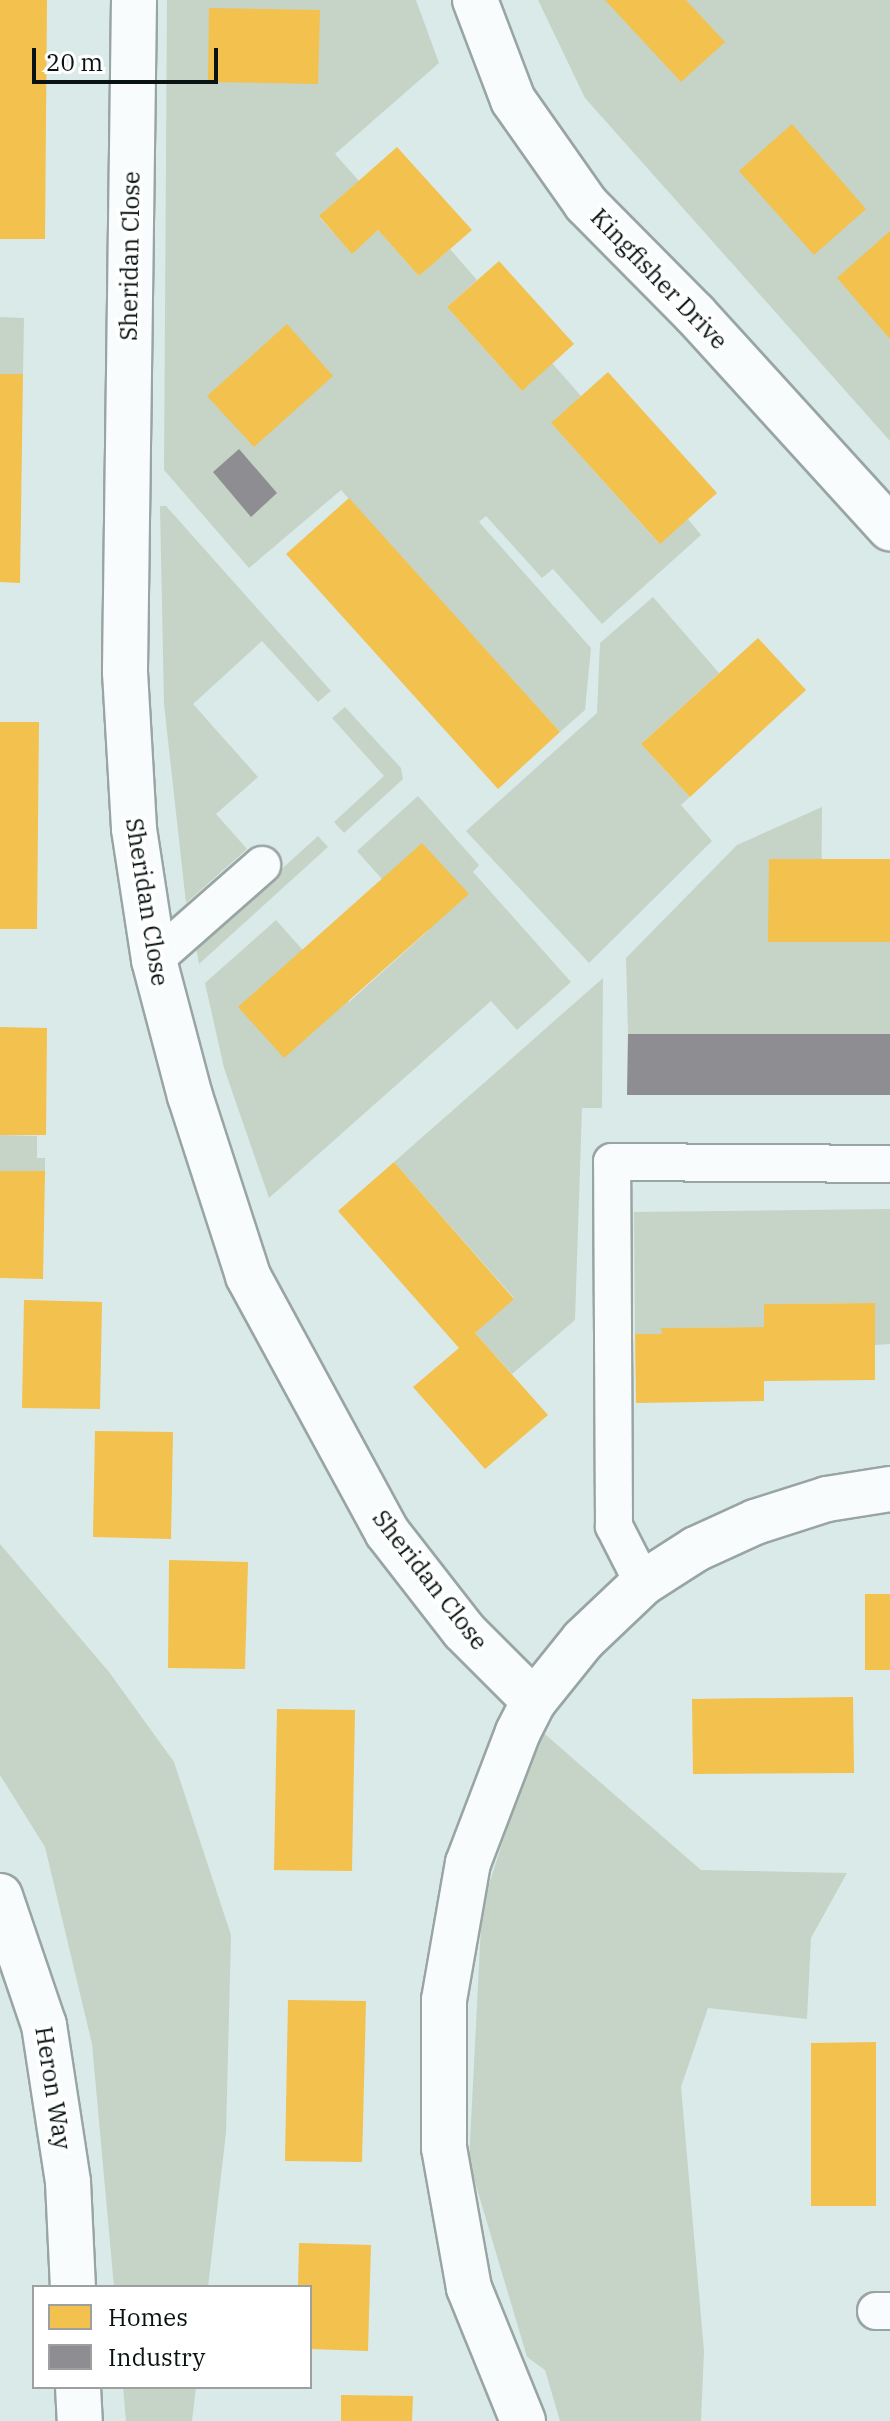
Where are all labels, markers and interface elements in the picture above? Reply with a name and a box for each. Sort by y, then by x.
scale bar [36,32,222,82]
text: 20 m [46,46,103,78]
street label: Sheridan Close [114,171,146,341]
street label: Kingfisher Drive [585,203,733,355]
street label: Sheridan Close [120,816,174,988]
street label: Sheridan Close [366,1504,494,1656]
street label: Heron Way [29,2024,77,2152]
legend [32,2285,312,2389]
text: Homes [108,2301,188,2333]
text: Industry [108,2341,205,2373]

